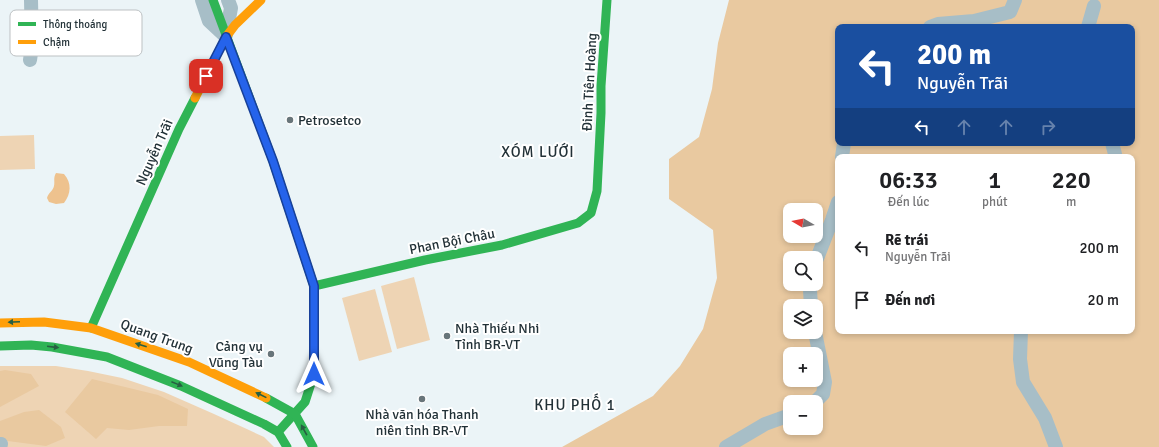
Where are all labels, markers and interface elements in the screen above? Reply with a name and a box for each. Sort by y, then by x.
legend [10,10,142,56]
text: Thông thoáng [43,18,107,31]
street label: Đinh Tiên Hoàng [578,32,601,132]
text: Chậm [43,36,70,49]
text: 200 m [917,38,991,72]
icon: left [851,40,903,92]
pin [189,59,223,93]
icon: arrive [195,65,217,87]
text: Nguyễn Trãi [917,72,1008,94]
place label: Petrosetco [298,112,361,129]
marker: Petrosetco [285,115,295,125]
street label: Nguyễn Trãi [132,116,177,188]
icon: left [911,116,933,138]
icon: ahead [953,116,975,138]
icon: ahead [995,116,1017,138]
icon: right [1037,116,1059,138]
district label: XÓM LƯỚI [501,142,575,161]
text: 06:33 [879,165,938,195]
text: 1 [988,165,1001,195]
text: 220 [1052,165,1091,195]
text: Đến lúc [888,194,929,210]
text: phút [982,194,1008,210]
text: m [1066,194,1076,210]
north arrow [783,203,823,243]
map controls [783,203,823,435]
street label: Phan Bội Châu [408,225,496,258]
text: Rẽ trái [885,231,928,249]
icon: left [851,237,873,259]
text: 200 m [1079,239,1119,257]
text: Nguyễn Trãi [885,249,951,265]
button: search [783,251,823,291]
icon: arrive [851,289,873,311]
text: Đến nơi [885,291,935,309]
text: 20 m [1088,291,1119,309]
button: layers [783,299,823,339]
street label: Quang Trung [118,315,195,357]
one-way arrow [7,319,20,325]
place label: Nhà Thiếu Nhi Tỉnh BR-VT [455,320,539,353]
marker: Nhà Thiếu Nhi Tỉnh BR-VT [442,331,452,341]
place label: Cảng vụ Vũng Tàu [209,338,263,371]
one-way arrow [135,341,147,347]
one-way arrow [47,344,59,350]
button: + [783,347,823,387]
marker: Cảng vụ Vũng Tàu [266,349,276,359]
position arrow [293,353,335,395]
one-way arrow [171,382,183,388]
one-way arrow [255,392,266,398]
district label: KHU PHỐ 1 [534,393,616,414]
marker: Nhà văn hóa Thanh niên tỉnh BR-VT [417,394,427,404]
button: − [783,395,823,435]
place label: Nhà văn hóa Thanh niên tỉnh BR-VT [365,406,479,439]
one-way arrow [301,424,307,436]

